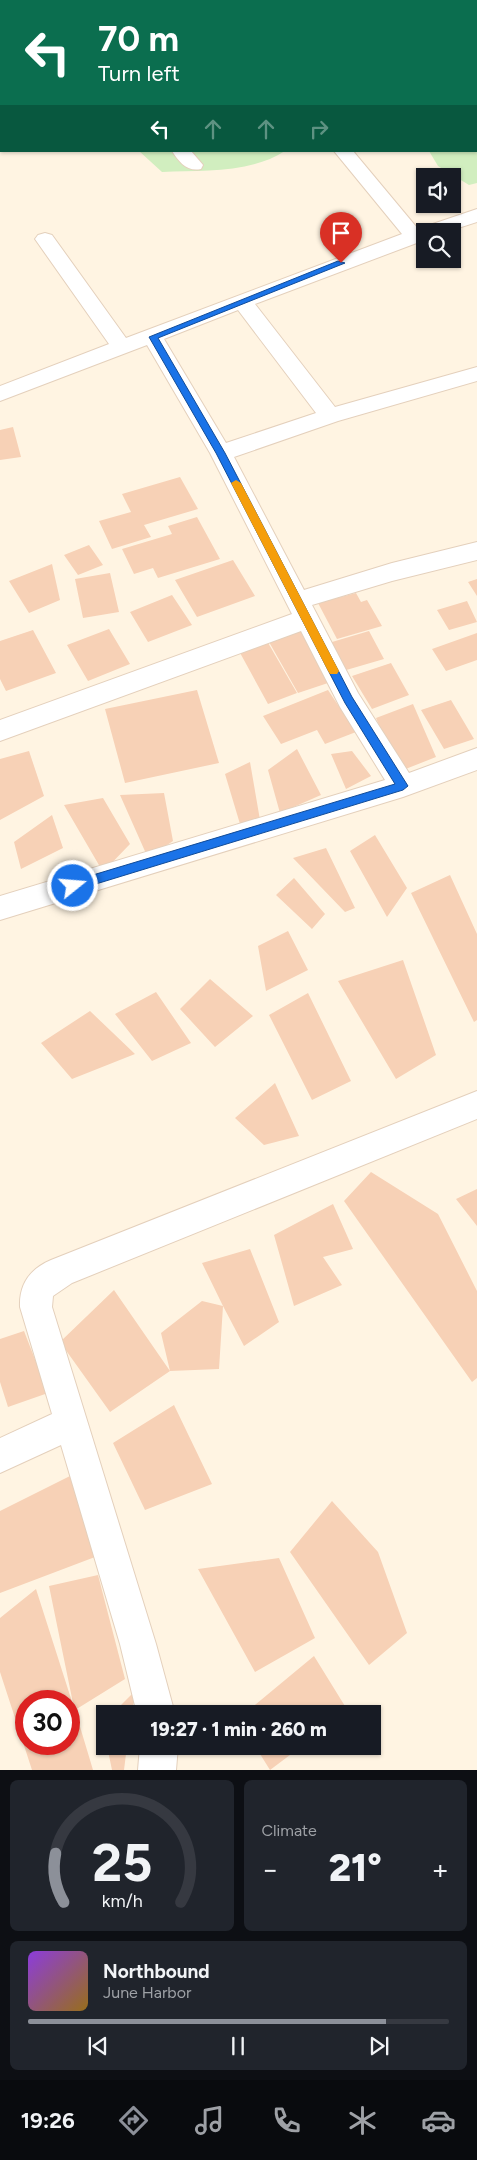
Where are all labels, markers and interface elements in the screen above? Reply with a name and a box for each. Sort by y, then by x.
text: 70 m [98,18,179,60]
icon: left [15,20,80,85]
text: Turn left [98,60,180,87]
icon: left [146,115,174,143]
icon: ahead [199,115,227,143]
icon: ahead [252,115,280,143]
icon: right [305,115,333,143]
map controls [416,168,461,268]
button: sound [416,168,461,213]
pin [320,212,362,263]
icon: arrive [327,219,355,247]
button: search [416,223,461,268]
position arrow [46,859,98,911]
speed limit sign: 30 [15,1690,80,1755]
text: 19:27 · 1 min · 260 m [150,1718,327,1741]
text: Climate [262,1821,317,1840]
text: 25 [92,1832,152,1894]
text: 21° [329,1845,382,1891]
text: − [262,1852,279,1886]
text: + [432,1852,449,1886]
text: km/h [101,1890,142,1911]
text: Northbound [103,1960,210,1983]
text: June Harbor [103,1983,191,2002]
icon: previous [84,2032,112,2060]
icon: pause [224,2032,252,2060]
icon: next [365,2032,393,2060]
icon: directions [116,2103,151,2138]
icon: music [192,2103,227,2138]
icon: phone [269,2103,304,2138]
icon: climate [345,2103,380,2138]
icon: car [421,2103,456,2138]
text: 19:26 [21,2107,75,2134]

